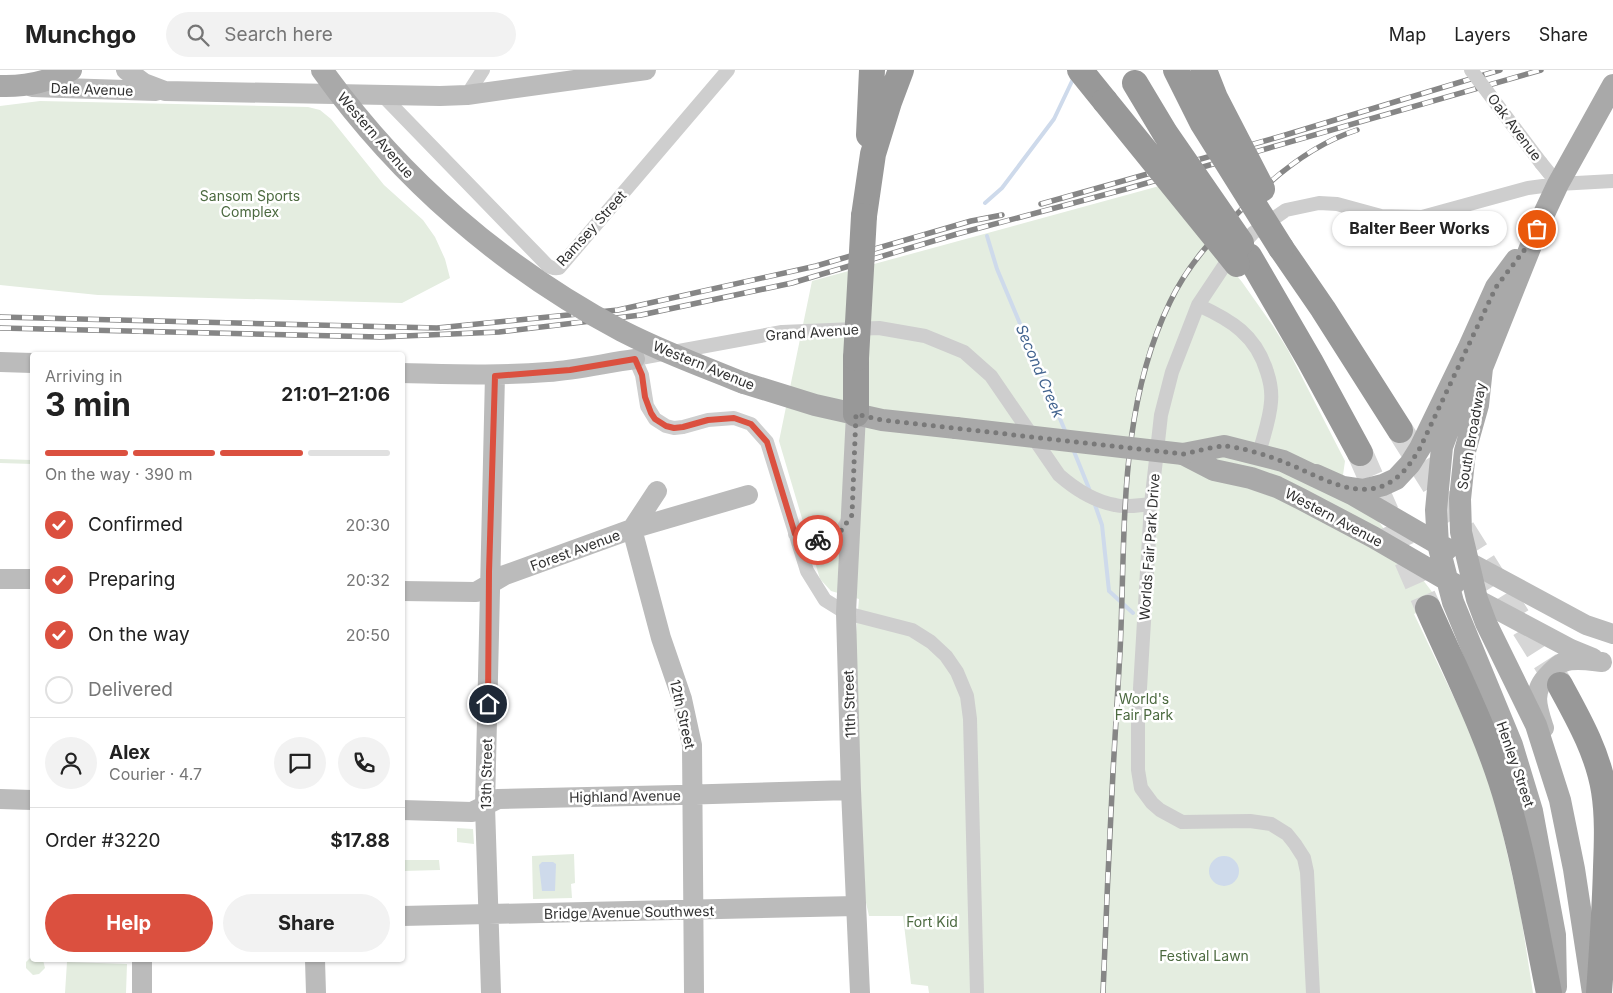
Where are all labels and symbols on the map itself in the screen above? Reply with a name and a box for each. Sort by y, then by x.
street label: Dale Avenue [50,79,134,99]
street label: Western Avenue [334,89,418,181]
street label: Oak Avenue [1484,90,1546,164]
street label: Ramsey Street [553,186,630,269]
park label: Sansom Sports Complex [200,187,300,220]
pin [1516,208,1558,250]
callout: Balter Beer Works [1332,212,1507,246]
street label: Grand Avenue [765,320,859,344]
water label: Second Creek [1012,321,1069,421]
street label: Western Avenue [651,337,757,393]
street label: South Broadway [1453,381,1489,491]
street label: Worlds Fair Park Drive [1135,473,1163,621]
street label: Western Avenue [1282,484,1386,550]
courier [793,515,843,565]
street label: Forest Avenue [528,526,622,574]
street label: 11th Street [839,669,859,738]
street label: 12th Street [667,678,699,751]
pin [467,683,509,725]
park label: World's Fair Park [1115,690,1173,723]
street label: Henley Street [1493,719,1539,809]
street label: 13th Street [477,738,495,809]
street label: Highland Avenue [569,787,681,805]
street label: Bridge Avenue Southwest [544,902,715,922]
park label: Fort Kid [906,913,958,930]
park label: Festival Lawn [1159,947,1249,964]

